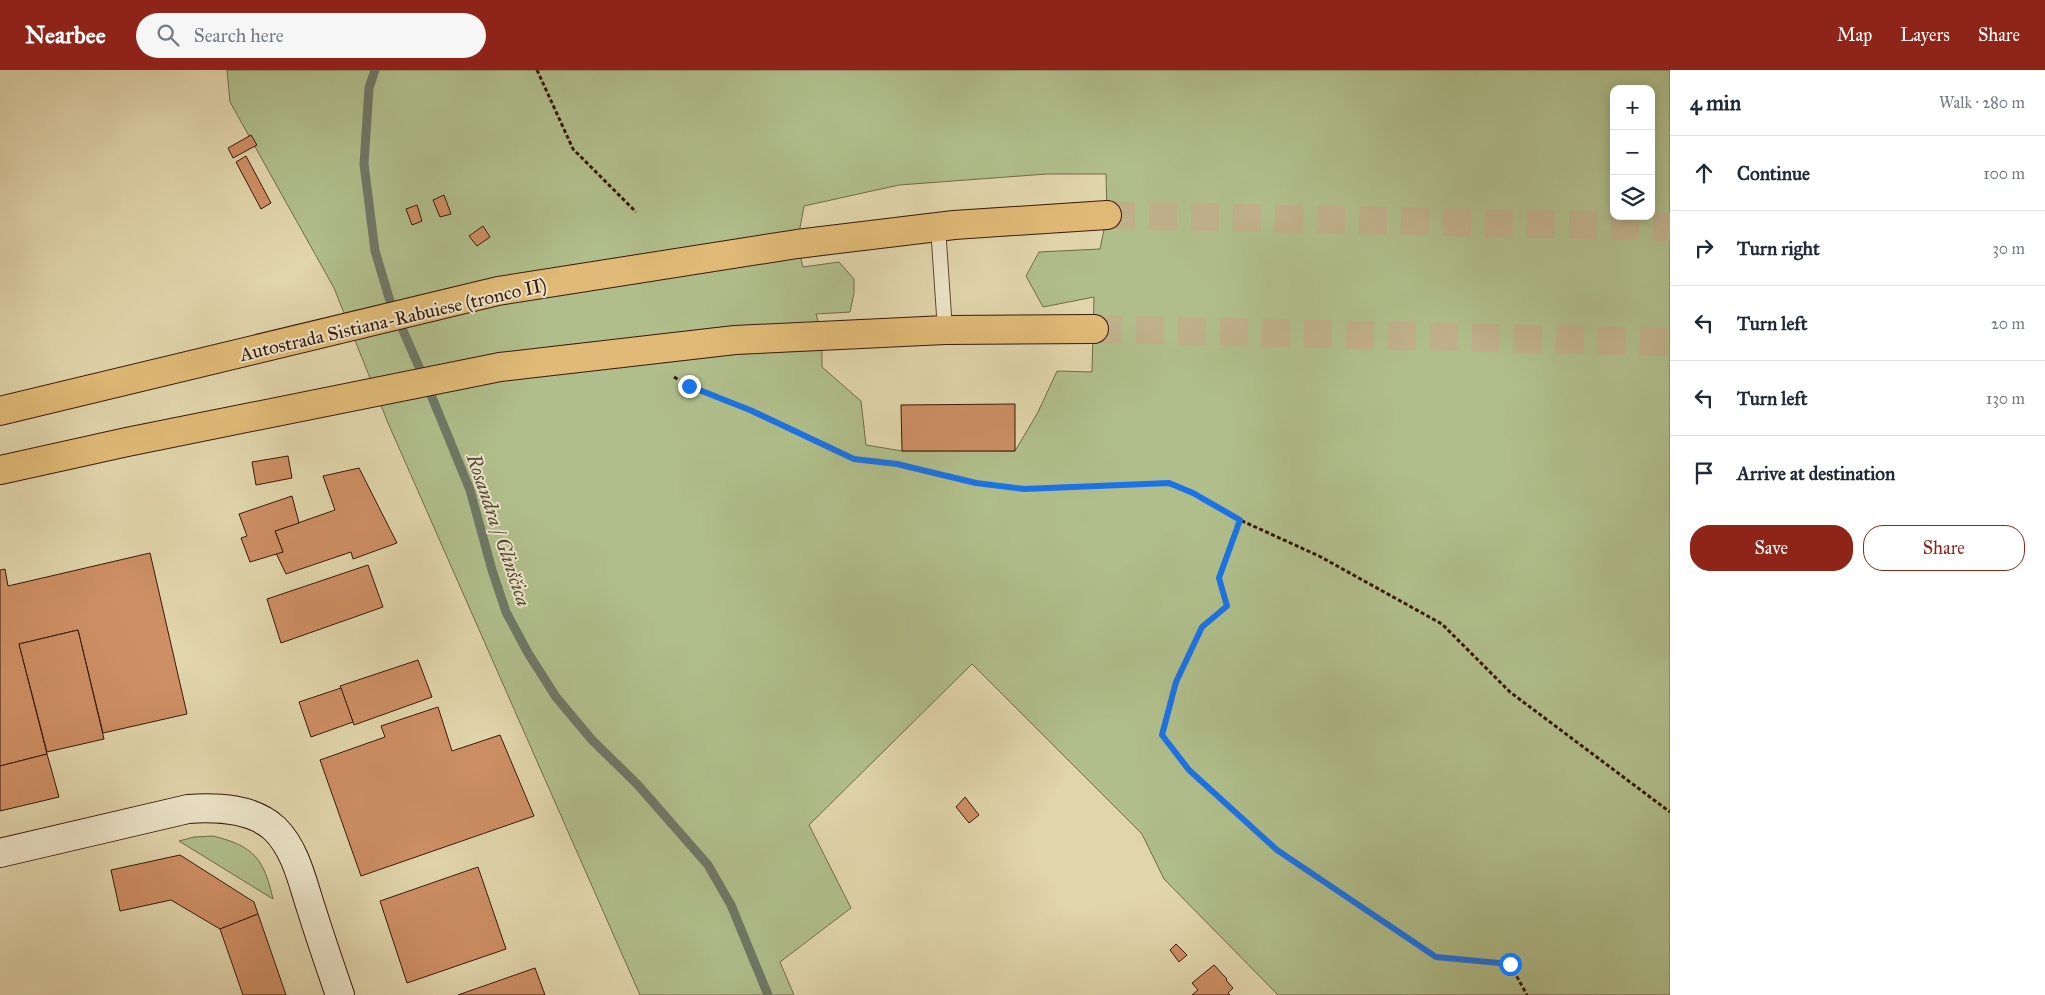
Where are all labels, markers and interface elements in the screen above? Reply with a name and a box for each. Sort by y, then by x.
search box [136,13,486,58]
text: Nearbee [25,20,106,50]
icon: search [154,21,182,49]
text: Search here [194,24,284,47]
text: Map [1837,24,1872,46]
text: Layers [1900,24,1950,46]
text: Share [1978,24,2020,46]
map controls [1610,85,1655,220]
button: + [1610,85,1655,130]
text: 4 min [1690,90,1741,116]
text: Walk · 280 m [1939,93,2025,112]
button: − [1610,130,1655,175]
icon: ahead [1690,159,1718,187]
text: Continue [1737,162,1810,185]
text: 100 m [1983,164,2025,183]
button: layers [1610,175,1655,220]
icon: right [1690,234,1718,262]
text: Turn right [1737,237,1820,260]
text: 30 m [1992,239,2025,258]
street label: Autostrada Sistiana-Rabuiese (tronco II) [237,273,549,367]
icon: left [1690,309,1718,337]
text: Turn left [1737,312,1807,335]
text: 20 m [1991,314,2025,333]
route end [678,375,701,398]
icon: left [1690,384,1718,412]
text: Turn left [1737,387,1807,410]
text: 130 m [1986,389,2025,408]
water label: Rosandra / Glinščica [461,450,536,609]
icon: arrive [1690,459,1718,487]
text: Arrive at destination [1737,462,1895,485]
button: Save [1690,525,1853,571]
button: Share [1863,525,2025,571]
route start [1499,953,1522,976]

